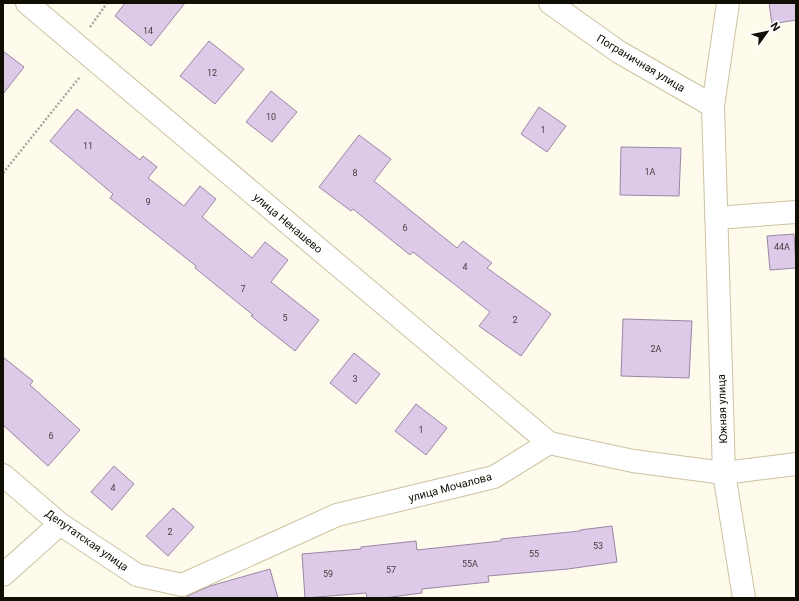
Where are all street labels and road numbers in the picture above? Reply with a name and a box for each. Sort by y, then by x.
street label: Пограничная улица [594,32,687,95]
street label: улица Ненашево [250,191,325,256]
street label: Южная улица [715,374,730,444]
street label: улица Мочалова [407,470,493,505]
street label: Депутатская улица [43,507,131,574]

